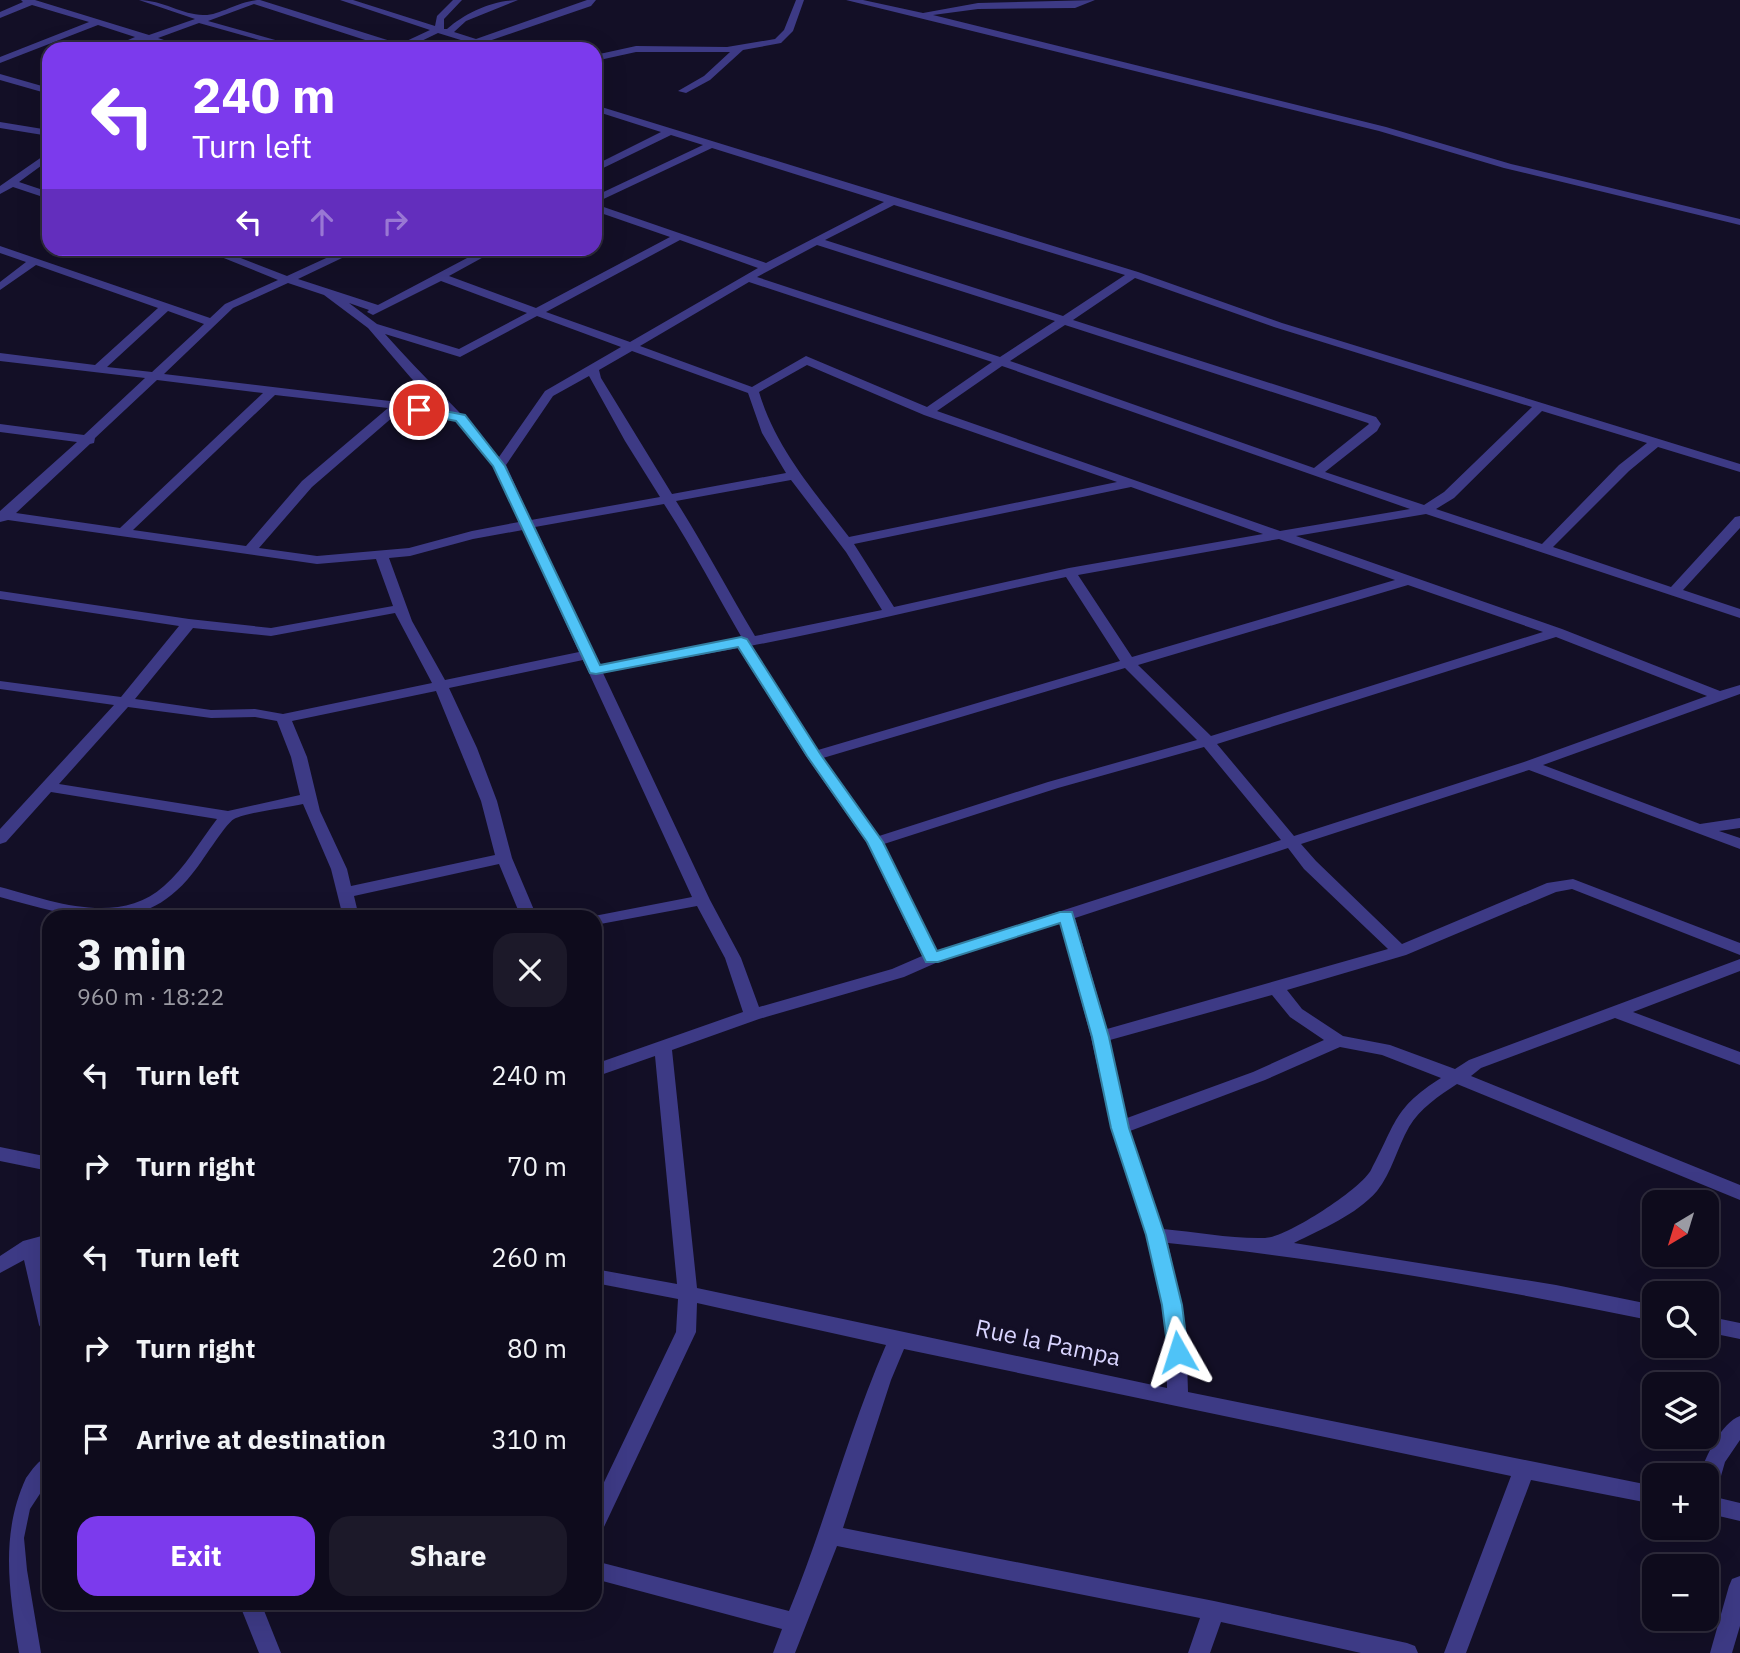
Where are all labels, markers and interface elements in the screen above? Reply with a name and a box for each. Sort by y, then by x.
text: 240 m [192,63,336,126]
icon: left [77,70,168,161]
text: Turn left [192,125,312,167]
icon: left [230,203,268,241]
icon: ahead [303,203,341,241]
icon: right [376,203,414,241]
pin [389,380,449,440]
icon: arrive [400,391,438,429]
text: 3 min [77,927,187,982]
button: close [493,933,567,1007]
text: 960 m · 18:22 [77,981,224,1011]
icon: left [77,1056,115,1094]
text: Turn left [136,1058,239,1092]
text: 240 m [491,1058,567,1092]
icon: right [77,1147,115,1185]
text: Turn right [136,1149,255,1183]
text: 70 m [507,1149,567,1183]
north arrow [1642,1190,1718,1267]
map controls [1642,1190,1719,1631]
icon: left [77,1238,115,1276]
text: Turn left [136,1240,239,1274]
text: 260 m [491,1240,567,1274]
button: search [1642,1281,1719,1358]
street label: Rue la Pampa [973,1311,1124,1373]
position arrow [1141,1315,1215,1389]
icon: right [77,1329,115,1367]
text: Turn right [136,1331,255,1365]
text: 80 m [507,1331,567,1365]
button: layers [1642,1372,1719,1449]
icon: arrive [77,1420,115,1458]
text: Arrive at destination [136,1422,386,1456]
text: 310 m [491,1422,567,1456]
button: + [1642,1463,1719,1540]
button: Exit [77,1516,315,1596]
button: Share [329,1516,567,1596]
button: − [1642,1554,1719,1631]

